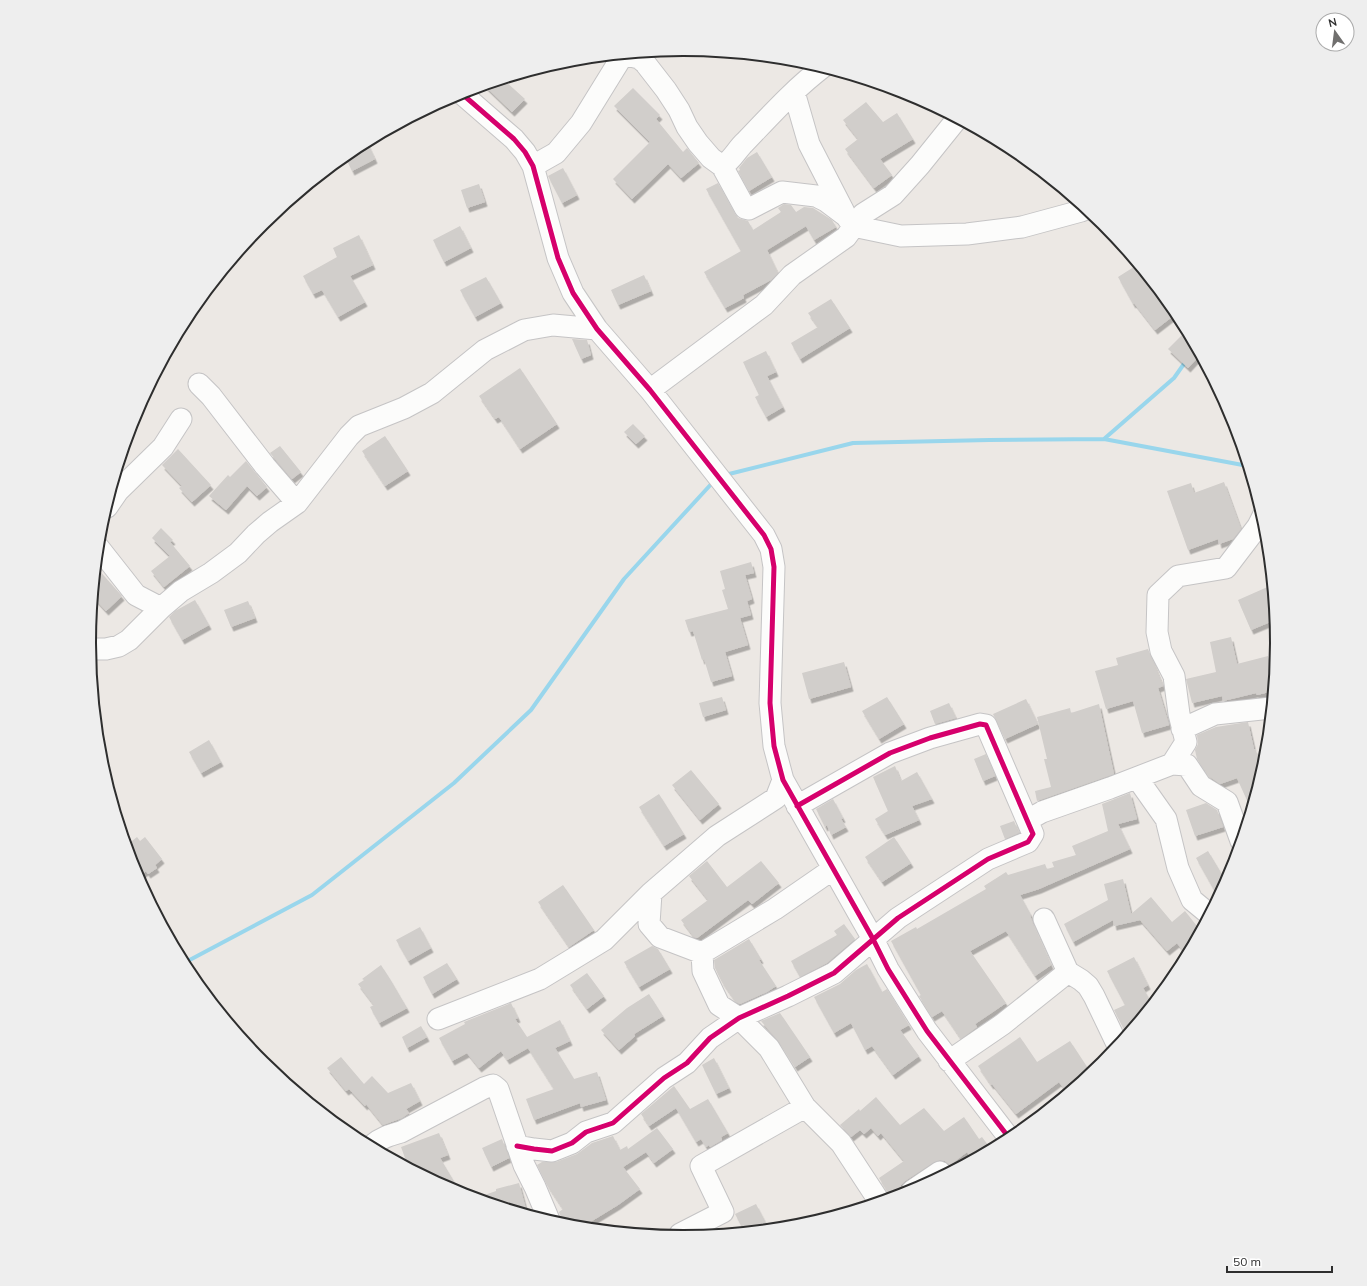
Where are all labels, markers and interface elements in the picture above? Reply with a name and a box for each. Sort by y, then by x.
north arrow [1315,12,1355,52]
text: N [1327,14,1338,30]
scale bar [1227,1248,1332,1274]
text: 50 m [1233,1254,1261,1269]

